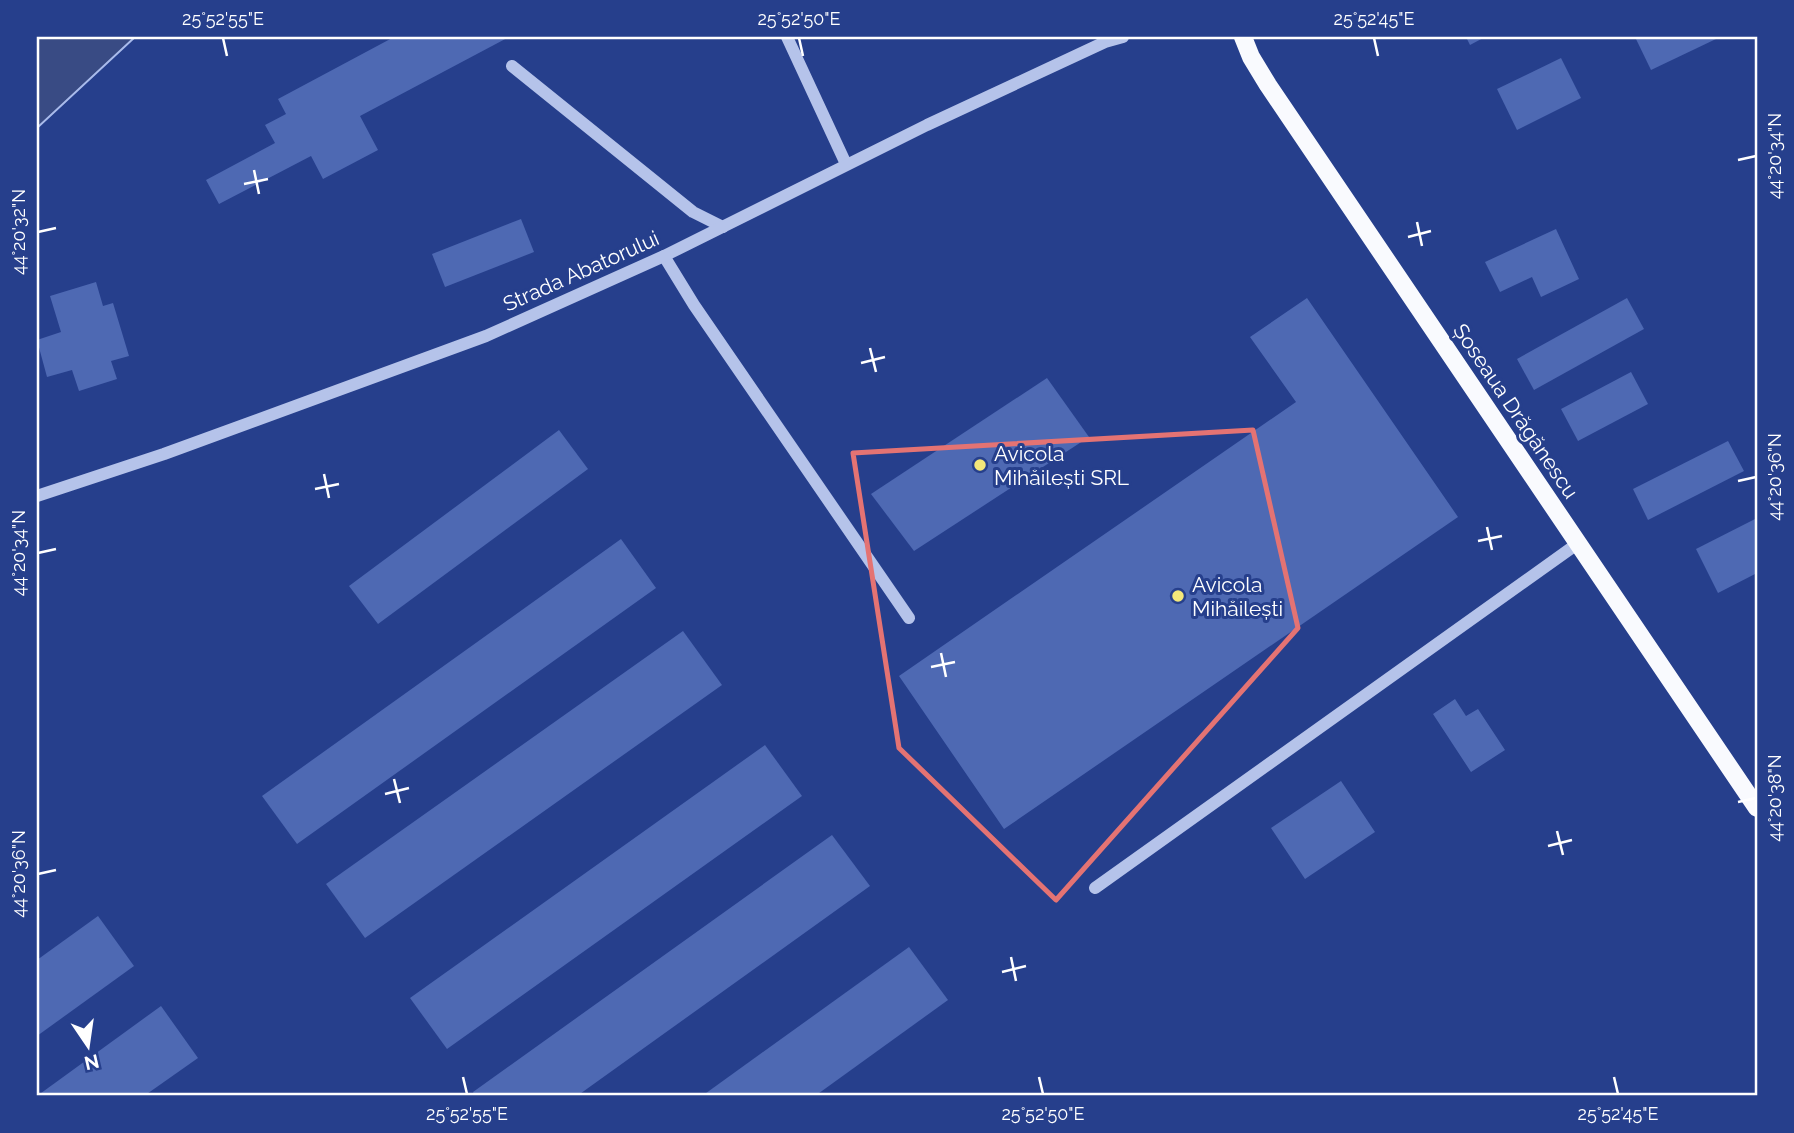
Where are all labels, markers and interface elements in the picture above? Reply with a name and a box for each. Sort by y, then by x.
text: 25°52'55"E [182,8,264,29]
text: 25°52'50"E [757,8,841,29]
text: 25°52'45"E [1334,8,1414,29]
text: 44°20'34"N [1764,113,1785,199]
text: 44°20'32"N [8,189,29,275]
street label: Strada Abatorului [499,225,663,317]
street label: Șoseaua Drăgănescu [1448,319,1584,503]
text: 44°20'36"N [1764,433,1785,521]
place label: Avicola Mihăilești SRL [994,441,1129,490]
marker: Avicola Mihăilești SRL [972,457,988,473]
text: 44°20'34"N [8,510,29,596]
place label: Avicola Mihăilești [1192,572,1283,621]
marker: Avicola Mihăilești [1170,588,1186,604]
text: 44°20'38"N [1764,754,1785,842]
text: 44°20'36"N [8,830,29,918]
north arrow [52,1010,122,1080]
text: N [82,1050,101,1075]
text: 25°52'55"E [426,1103,508,1124]
text: 25°52'50"E [1001,1103,1085,1124]
text: 25°52'45"E [1578,1103,1658,1124]

